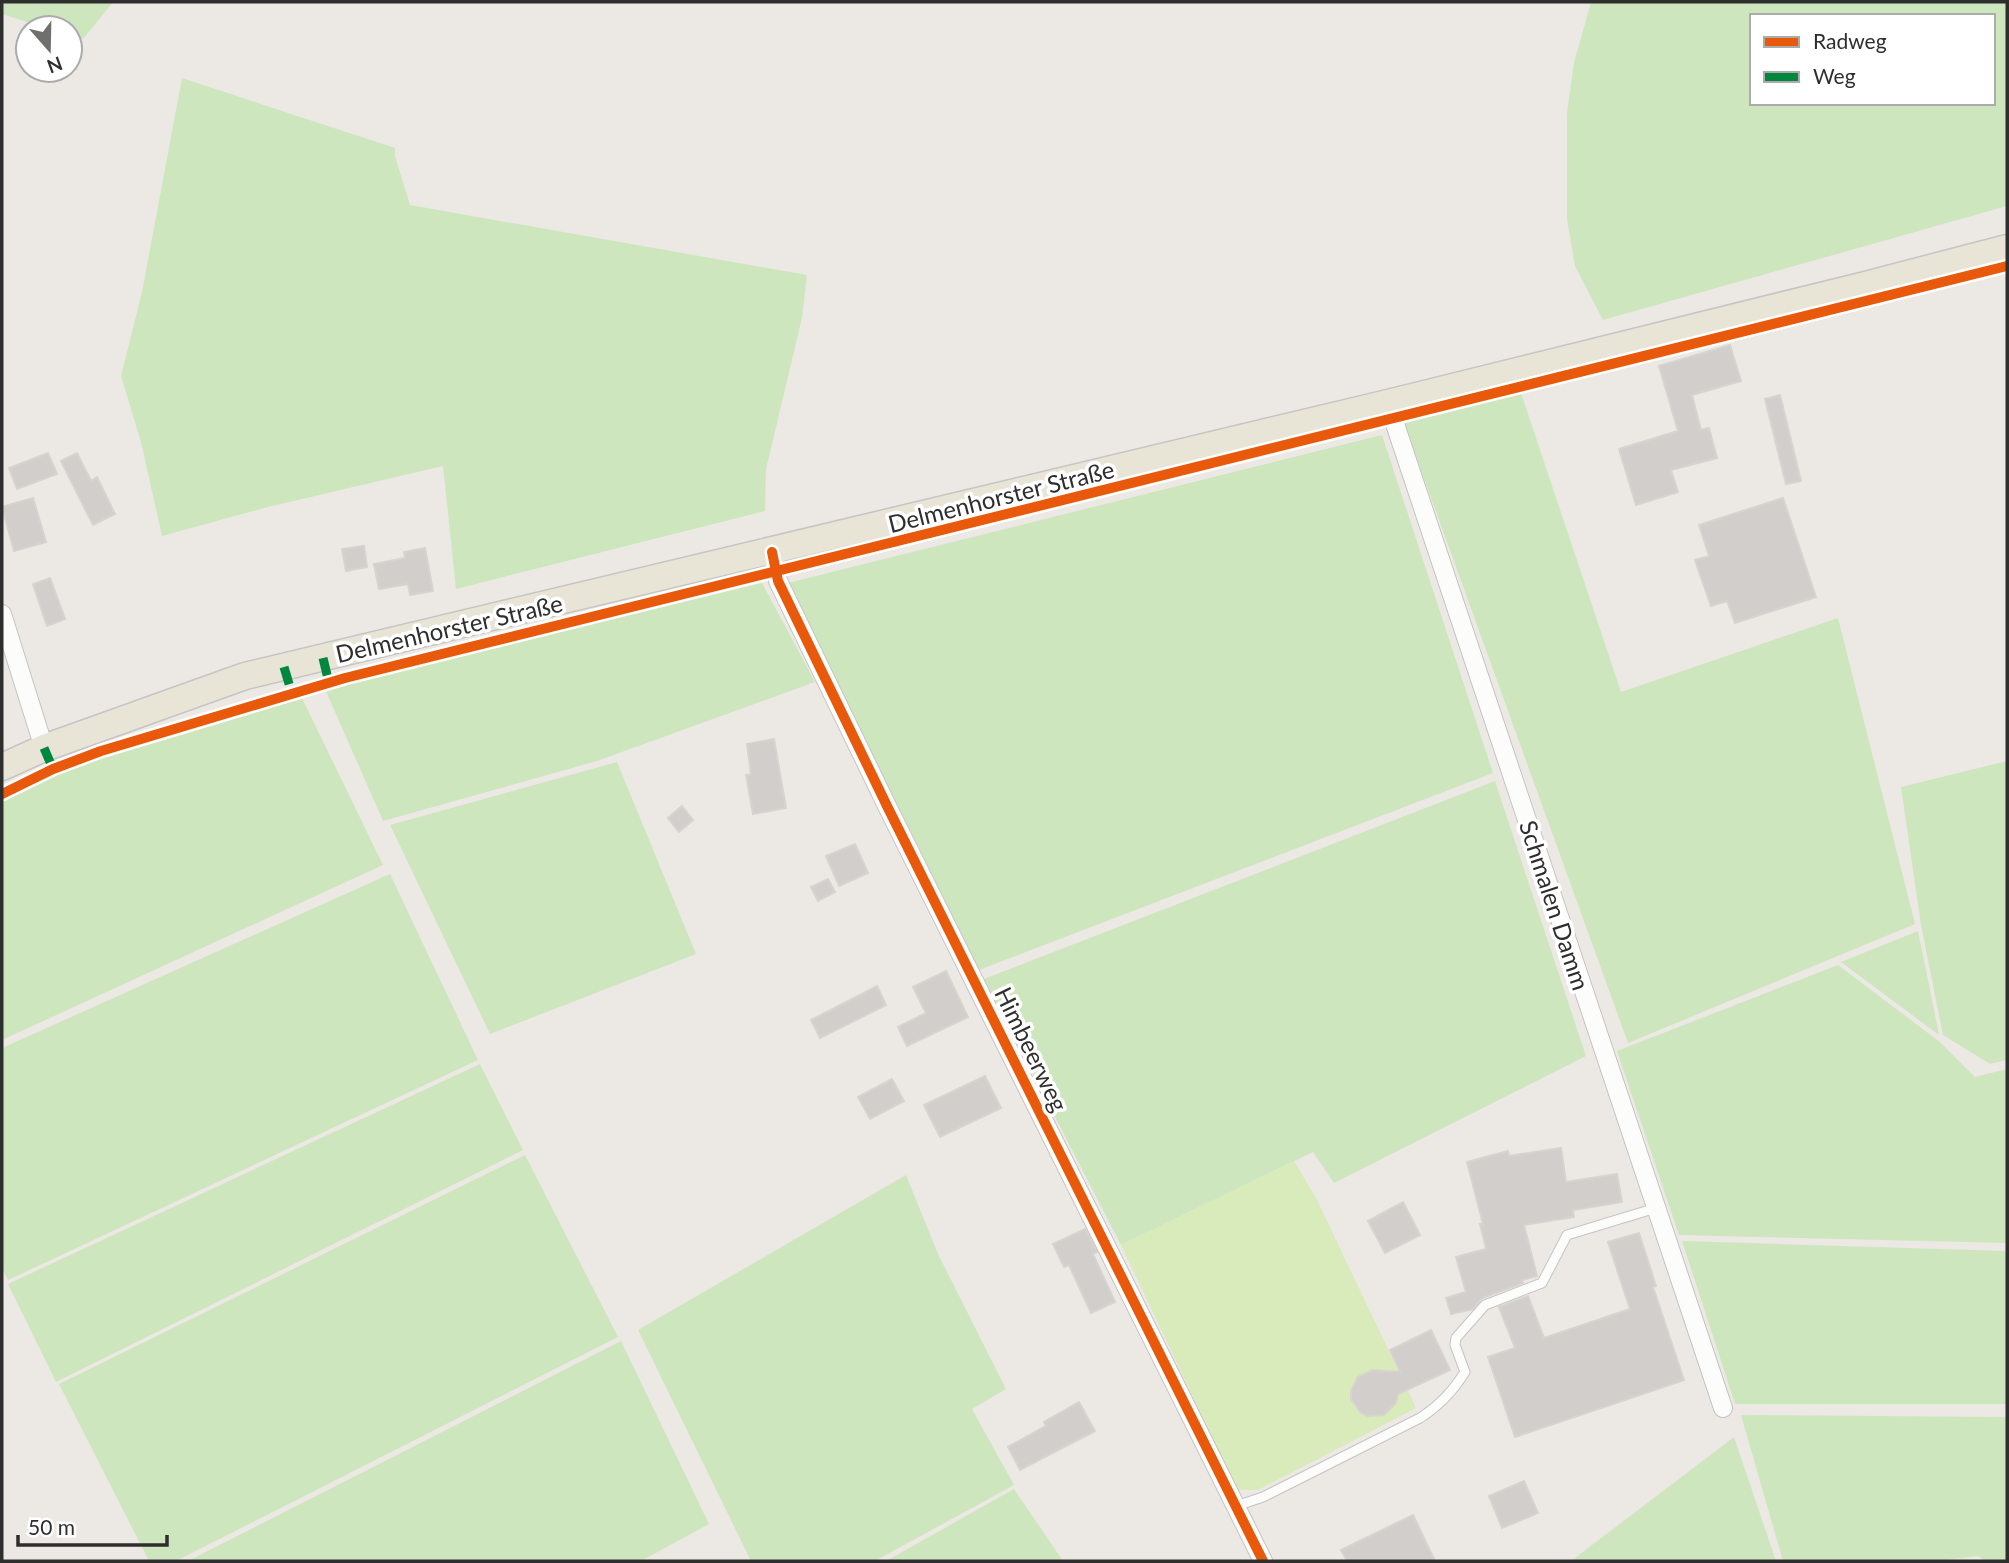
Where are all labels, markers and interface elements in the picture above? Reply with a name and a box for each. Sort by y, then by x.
north arrow [14,14,84,84]
legend [1750,14,1995,105]
text: Radweg [1813,28,1887,53]
text: N [44,52,66,79]
text: Weg [1813,63,1856,88]
street label: Delmenhorster Straße [885,454,1117,538]
street label: Delmenhorster Straße [333,588,565,668]
street label: Schmalen Damm [1514,816,1596,994]
street label: Himbeerweg [989,982,1075,1116]
scale bar [18,1504,166,1548]
text: 50 m [28,1514,75,1539]

